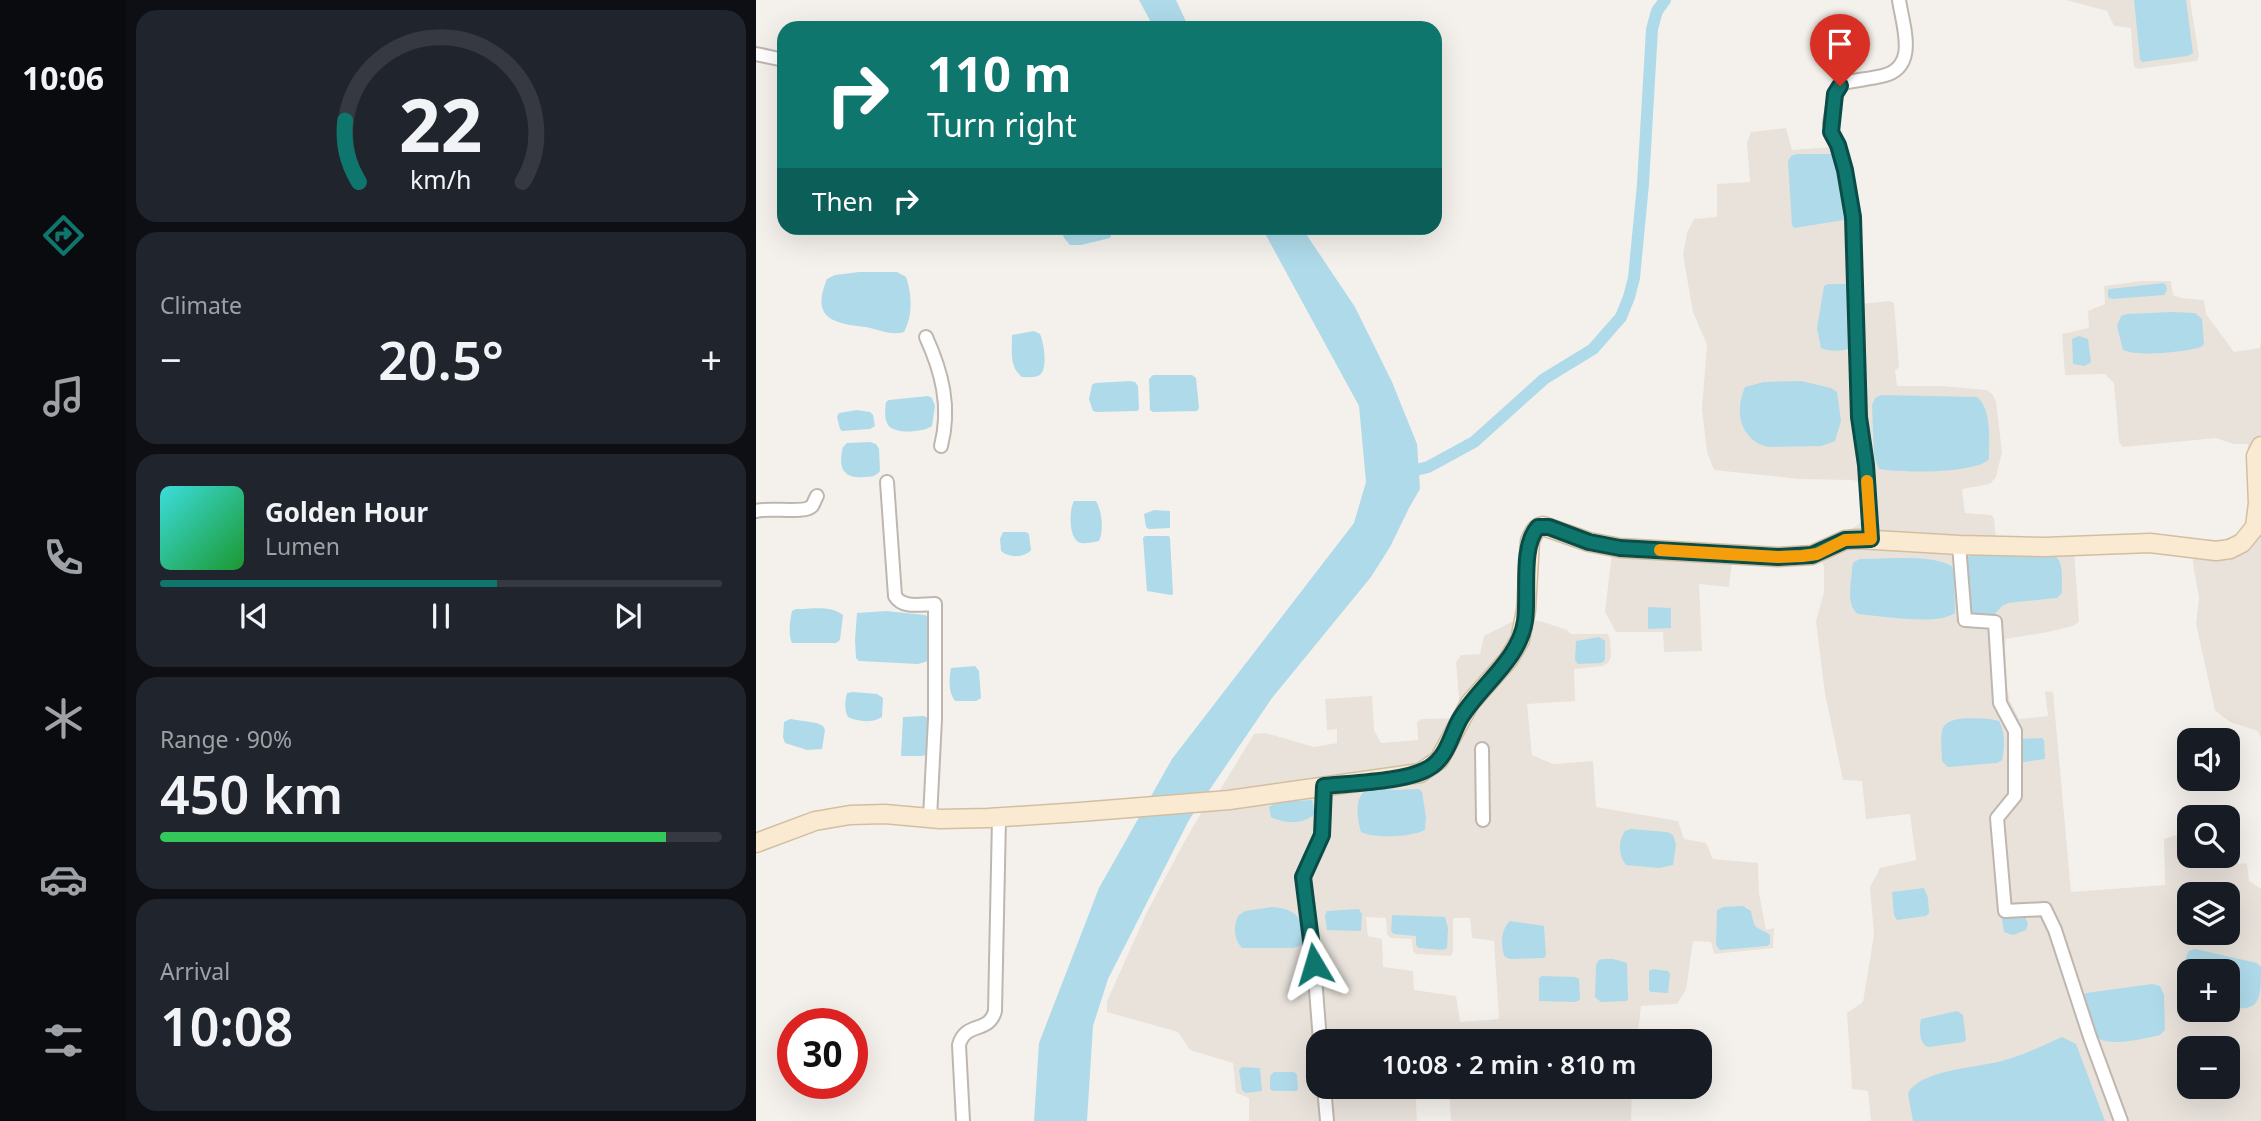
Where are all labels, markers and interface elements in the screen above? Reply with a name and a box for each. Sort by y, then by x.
pin [1810,14,1870,86]
icon: arrive [1821,25,1859,63]
text: 110 m [927,40,1072,106]
icon: right [812,49,903,140]
text: 10:06 [22,56,104,99]
text: 22 [399,74,483,173]
text: Turn right [927,103,1077,146]
text: km/h [410,162,472,196]
icon: right [887,182,925,220]
text: Then [812,183,873,219]
icon: directions [39,211,88,260]
text: Climate [160,289,242,321]
text: 20.5° [378,324,504,395]
text: − [160,333,182,385]
text: + [700,333,722,385]
icon: music [39,372,88,421]
text: Golden Hour [265,494,428,530]
text: Lumen [265,530,340,562]
icon: phone [39,533,88,582]
icon: previous [235,597,273,635]
icon: pause [422,597,460,635]
icon: next [609,597,647,635]
icon: climate [39,694,88,743]
text: Range · 90% [160,723,292,755]
map controls [2177,728,2240,1099]
button: sound [2177,728,2240,791]
text: 450 km [160,758,343,829]
button: search [2177,805,2240,868]
icon: car [39,855,88,904]
button: layers [2177,882,2240,945]
position arrow [1277,927,1351,1001]
text: Arrival [160,955,230,987]
button: + [2177,959,2240,1022]
text: 10:08 [160,990,293,1061]
speed limit sign: 30 [777,1008,868,1099]
icon: filters [39,1016,88,1065]
button: − [2177,1036,2240,1099]
text: 10:08 · 2 min · 810 m [1382,1046,1636,1082]

